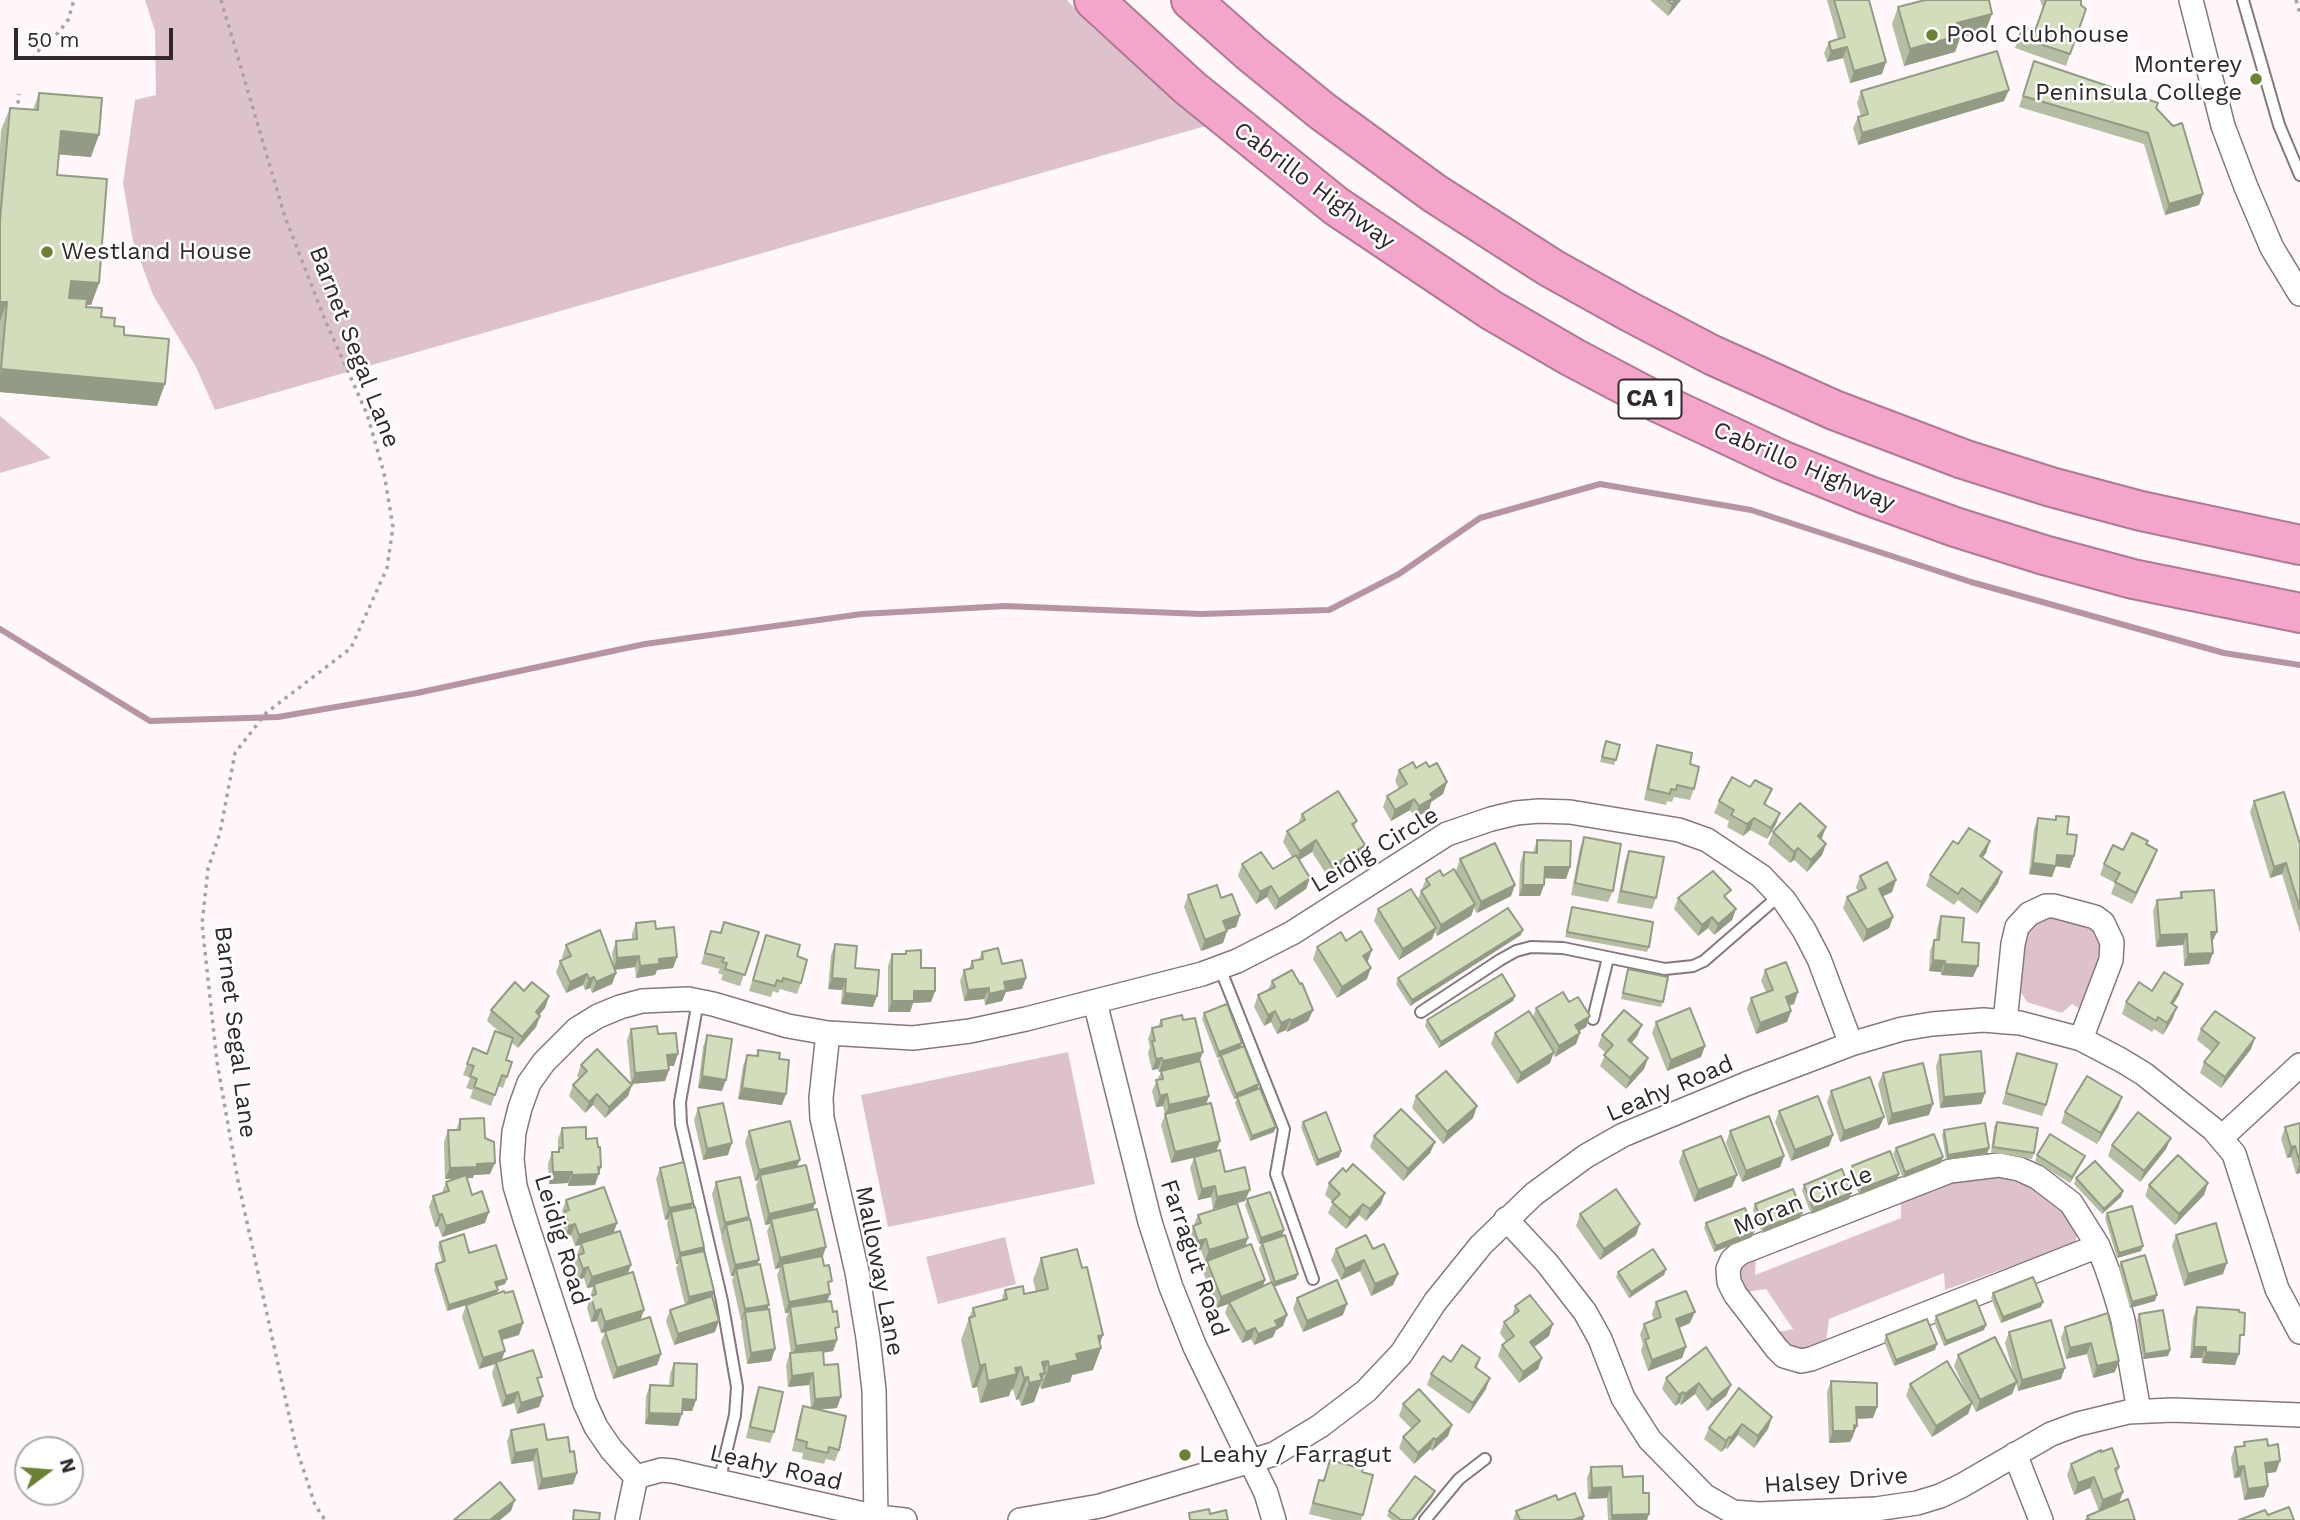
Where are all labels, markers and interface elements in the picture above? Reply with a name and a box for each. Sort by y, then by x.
scale bar [18,14,177,58]
place label: Pool Clubhouse [1946,21,2129,49]
text: 50 m [27,27,79,52]
marker: Pool Clubhouse [1924,27,1940,43]
place label: Monterey Peninsula College [2035,51,2242,107]
marker: Monterey Peninsula College [2248,71,2264,87]
street label: Cabrillo Highway [1227,116,1401,256]
place label: Westland House [61,238,252,266]
street label: Barnet Segal Lane [302,242,406,452]
marker: Westland House [39,244,55,260]
road number: CA 1 [1618,380,1682,418]
street label: Cabrillo Highway [1709,416,1899,518]
street label: Leidig Circle [1306,801,1444,899]
street label: Barnet Segal Lane [208,924,262,1140]
street label: Leahy Road [1602,1049,1738,1129]
street label: Moran Circle [1729,1160,1877,1242]
street label: Leidig Road [527,1171,595,1309]
street label: Farragut Road [1154,1176,1234,1340]
street label: Malloway Lane [848,1184,910,1358]
north arrow [14,1436,84,1506]
street label: Leahy Road [707,1439,845,1497]
place label: Leahy / Farragut [1199,1441,1392,1469]
marker: Leahy / Farragut [1177,1447,1193,1463]
text: N [55,1456,81,1476]
street label: Halsey Drive [1763,1462,1909,1500]

